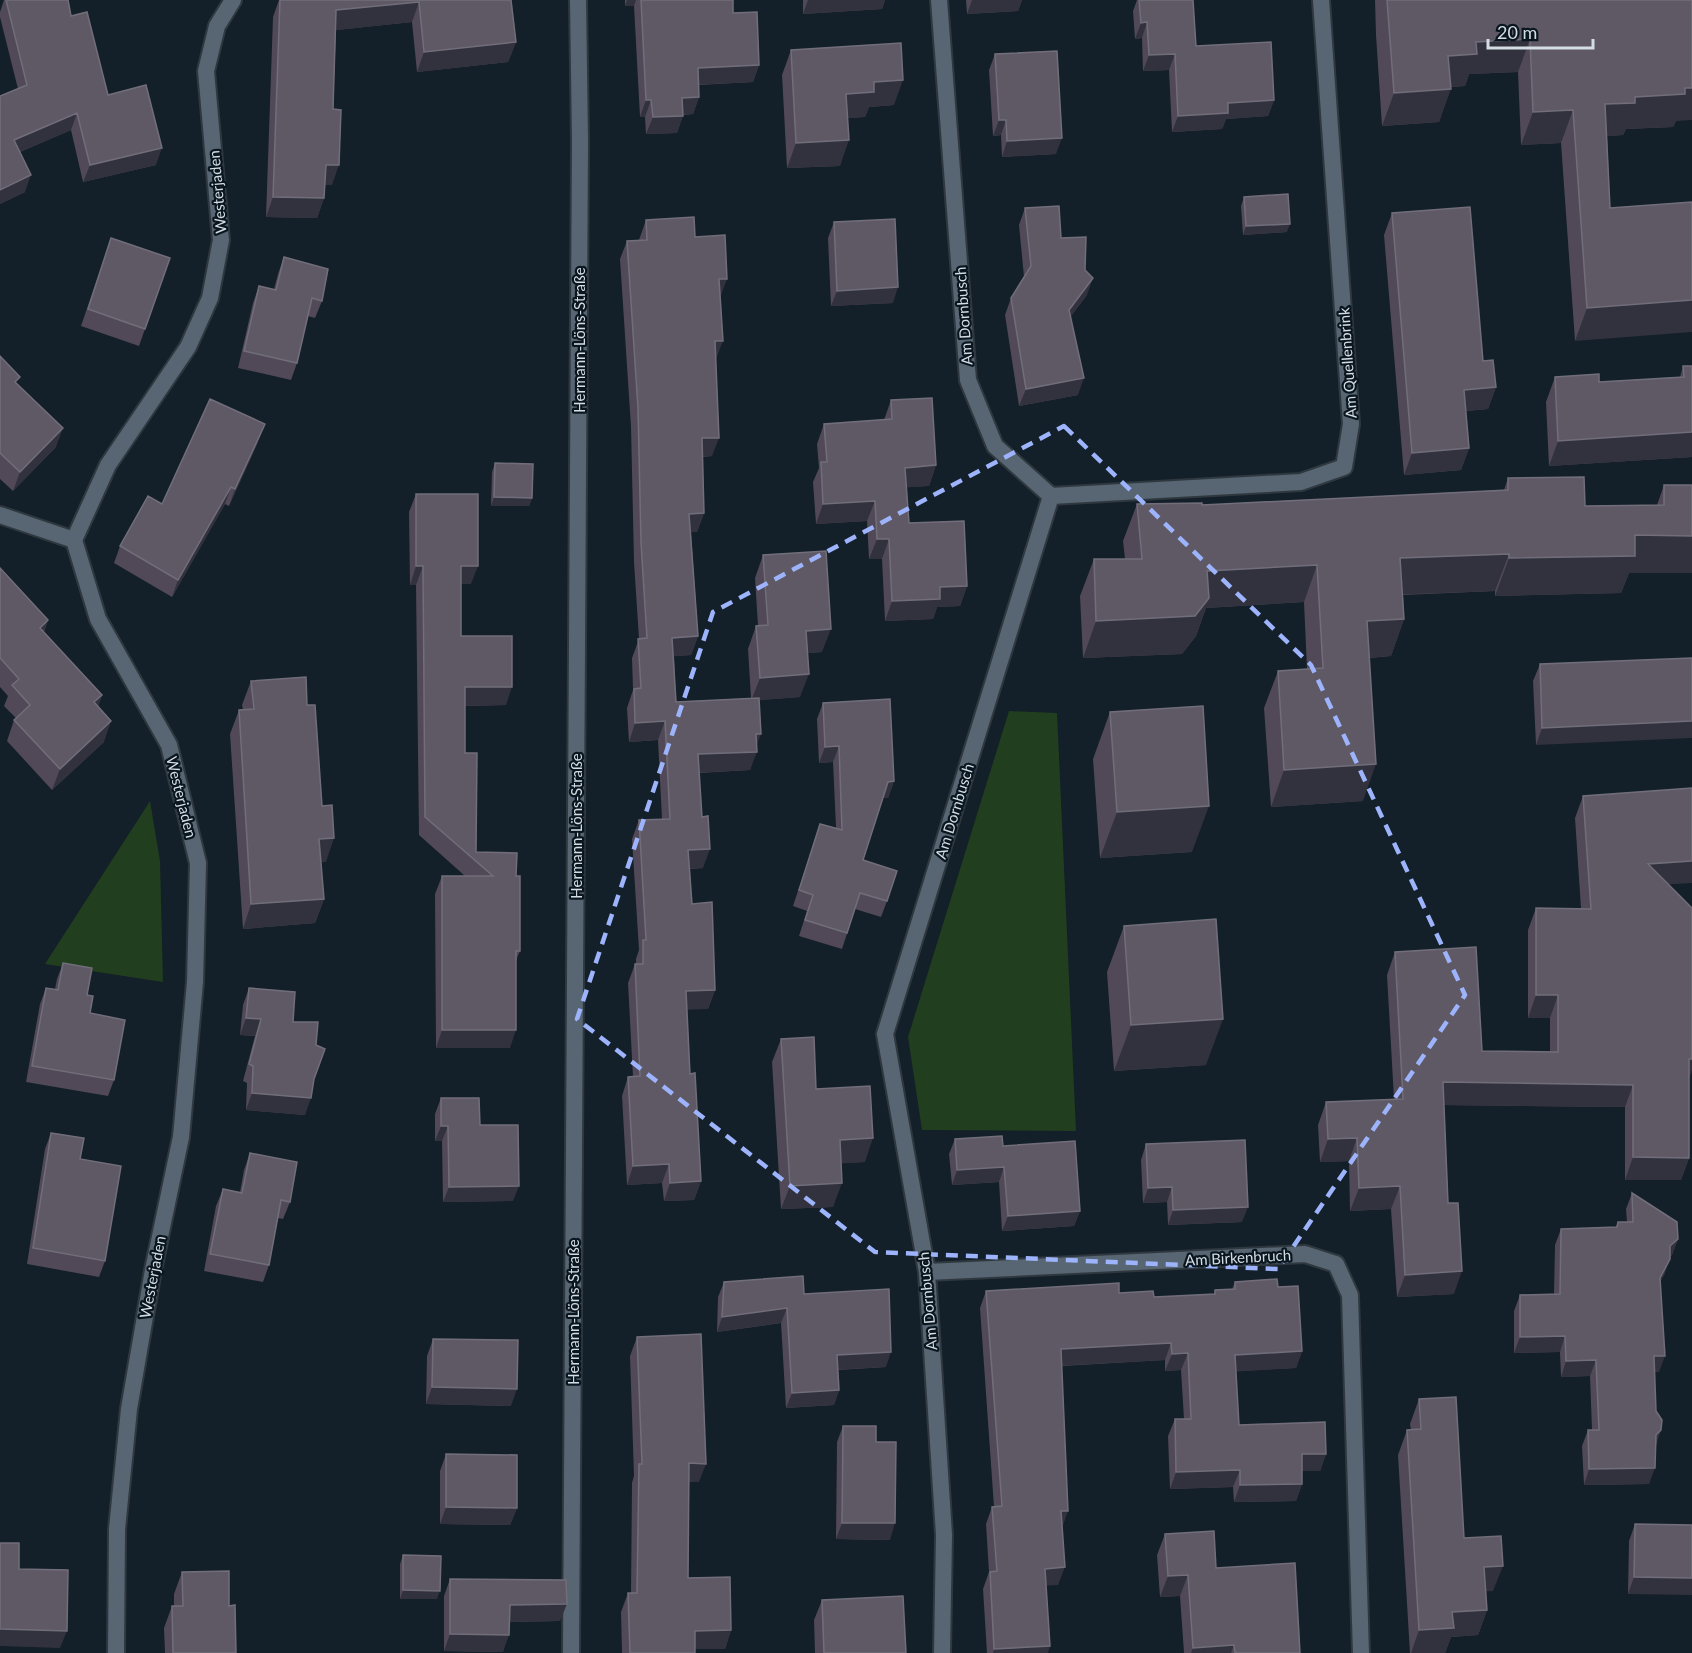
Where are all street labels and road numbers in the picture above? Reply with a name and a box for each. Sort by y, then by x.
street label: Westerjaden [204,150,230,234]
street label: Am Dornbusch [951,266,975,366]
street label: Hermann-Löns-Straße [570,267,588,413]
street label: Am Quellenbrink [1334,306,1360,419]
street label: Hermann-Löns-Straße [567,753,585,899]
street label: Westerjaden [163,754,201,840]
street label: Am Dornbusch [931,761,977,861]
street label: Westerjaden [135,1234,169,1320]
street label: Hermann-Löns-Straße [564,1239,582,1385]
street label: Am Birkenbruch [1185,1245,1291,1269]
street label: Am Dornbusch [914,1251,940,1351]

